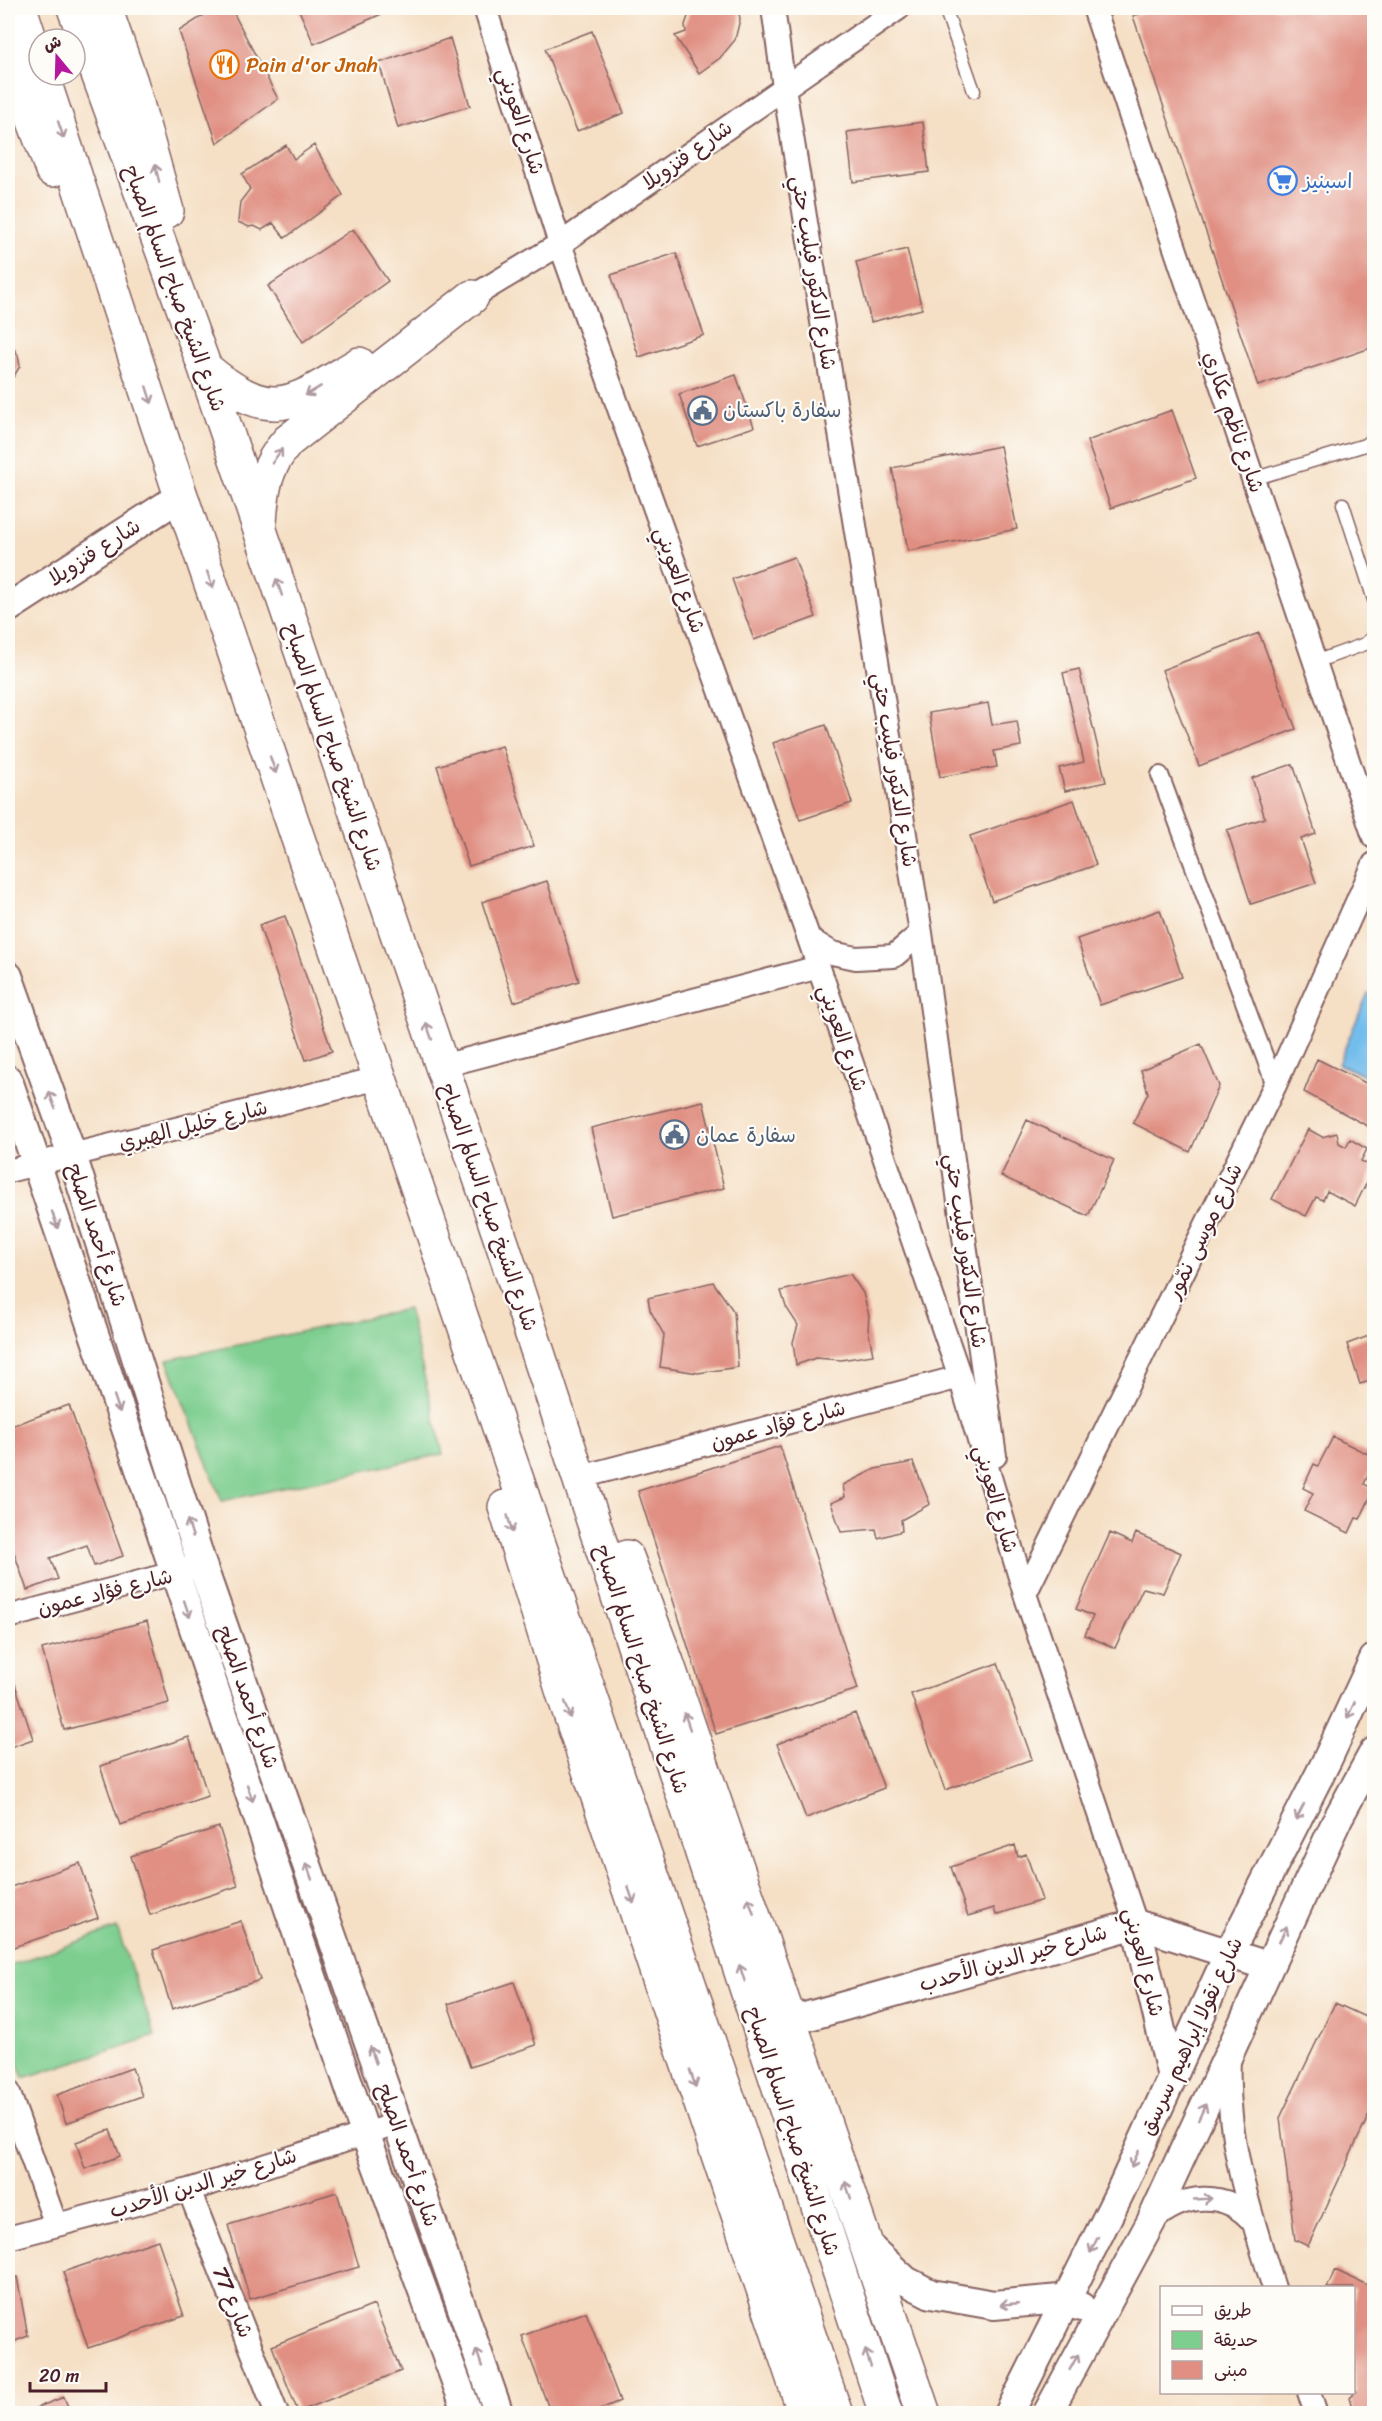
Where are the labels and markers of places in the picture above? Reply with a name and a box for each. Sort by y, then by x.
place label: Pain d'or Jnah [246,46,378,84]
restaurant icon: Pain d'or Jnah [209,49,241,81]
place label: اسبنيز [1301,162,1352,200]
supermarket icon: اسبنيز [1266,165,1298,197]
place label: سفارة باكستان [723,391,842,429]
public building icon: سفارة باكستان [686,394,718,426]
place label: سفارة عمان [696,1116,796,1154]
public building icon: سفارة عمان [659,1119,691,1151]

